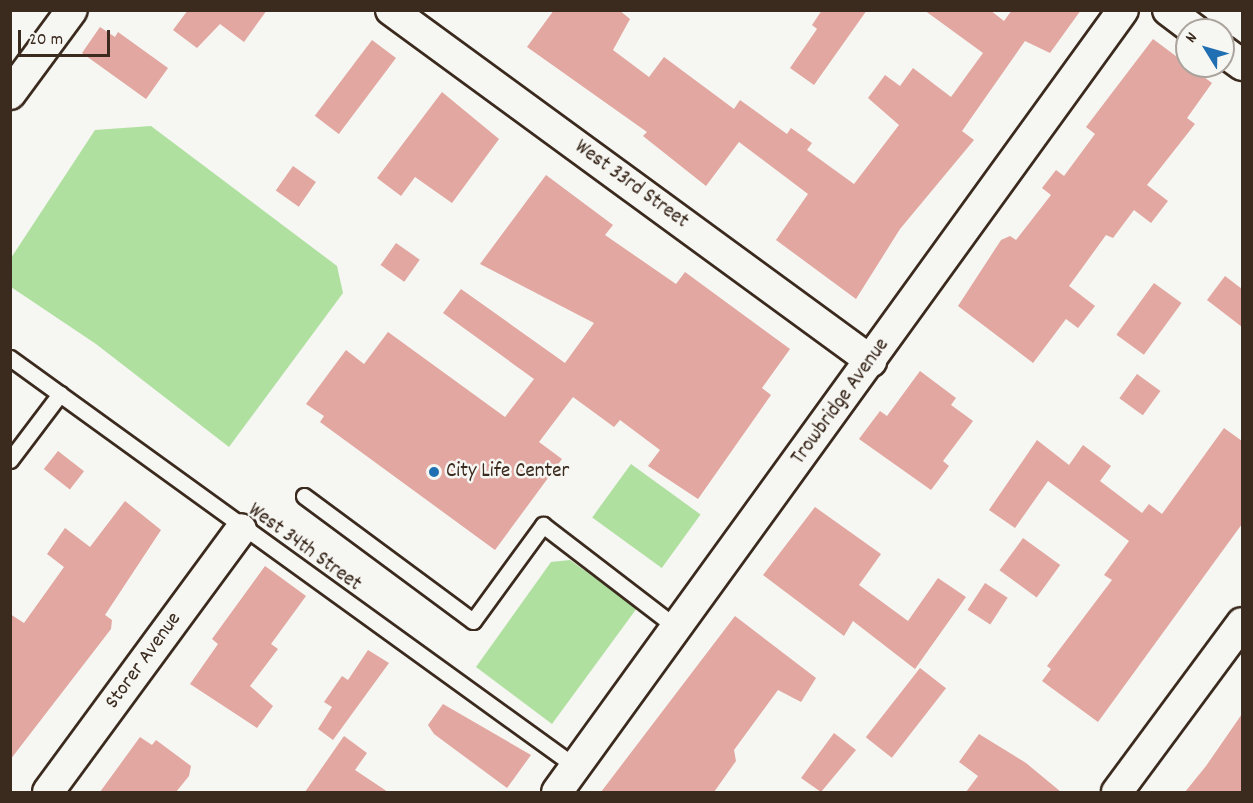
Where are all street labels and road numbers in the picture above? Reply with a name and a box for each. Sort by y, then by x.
street label: West 33rd Street [569,135,693,235]
street label: Trowbridge Avenue [787,334,895,470]
street label: West 34th Street [242,498,366,598]
street label: Storer Avenue [100,608,188,714]

